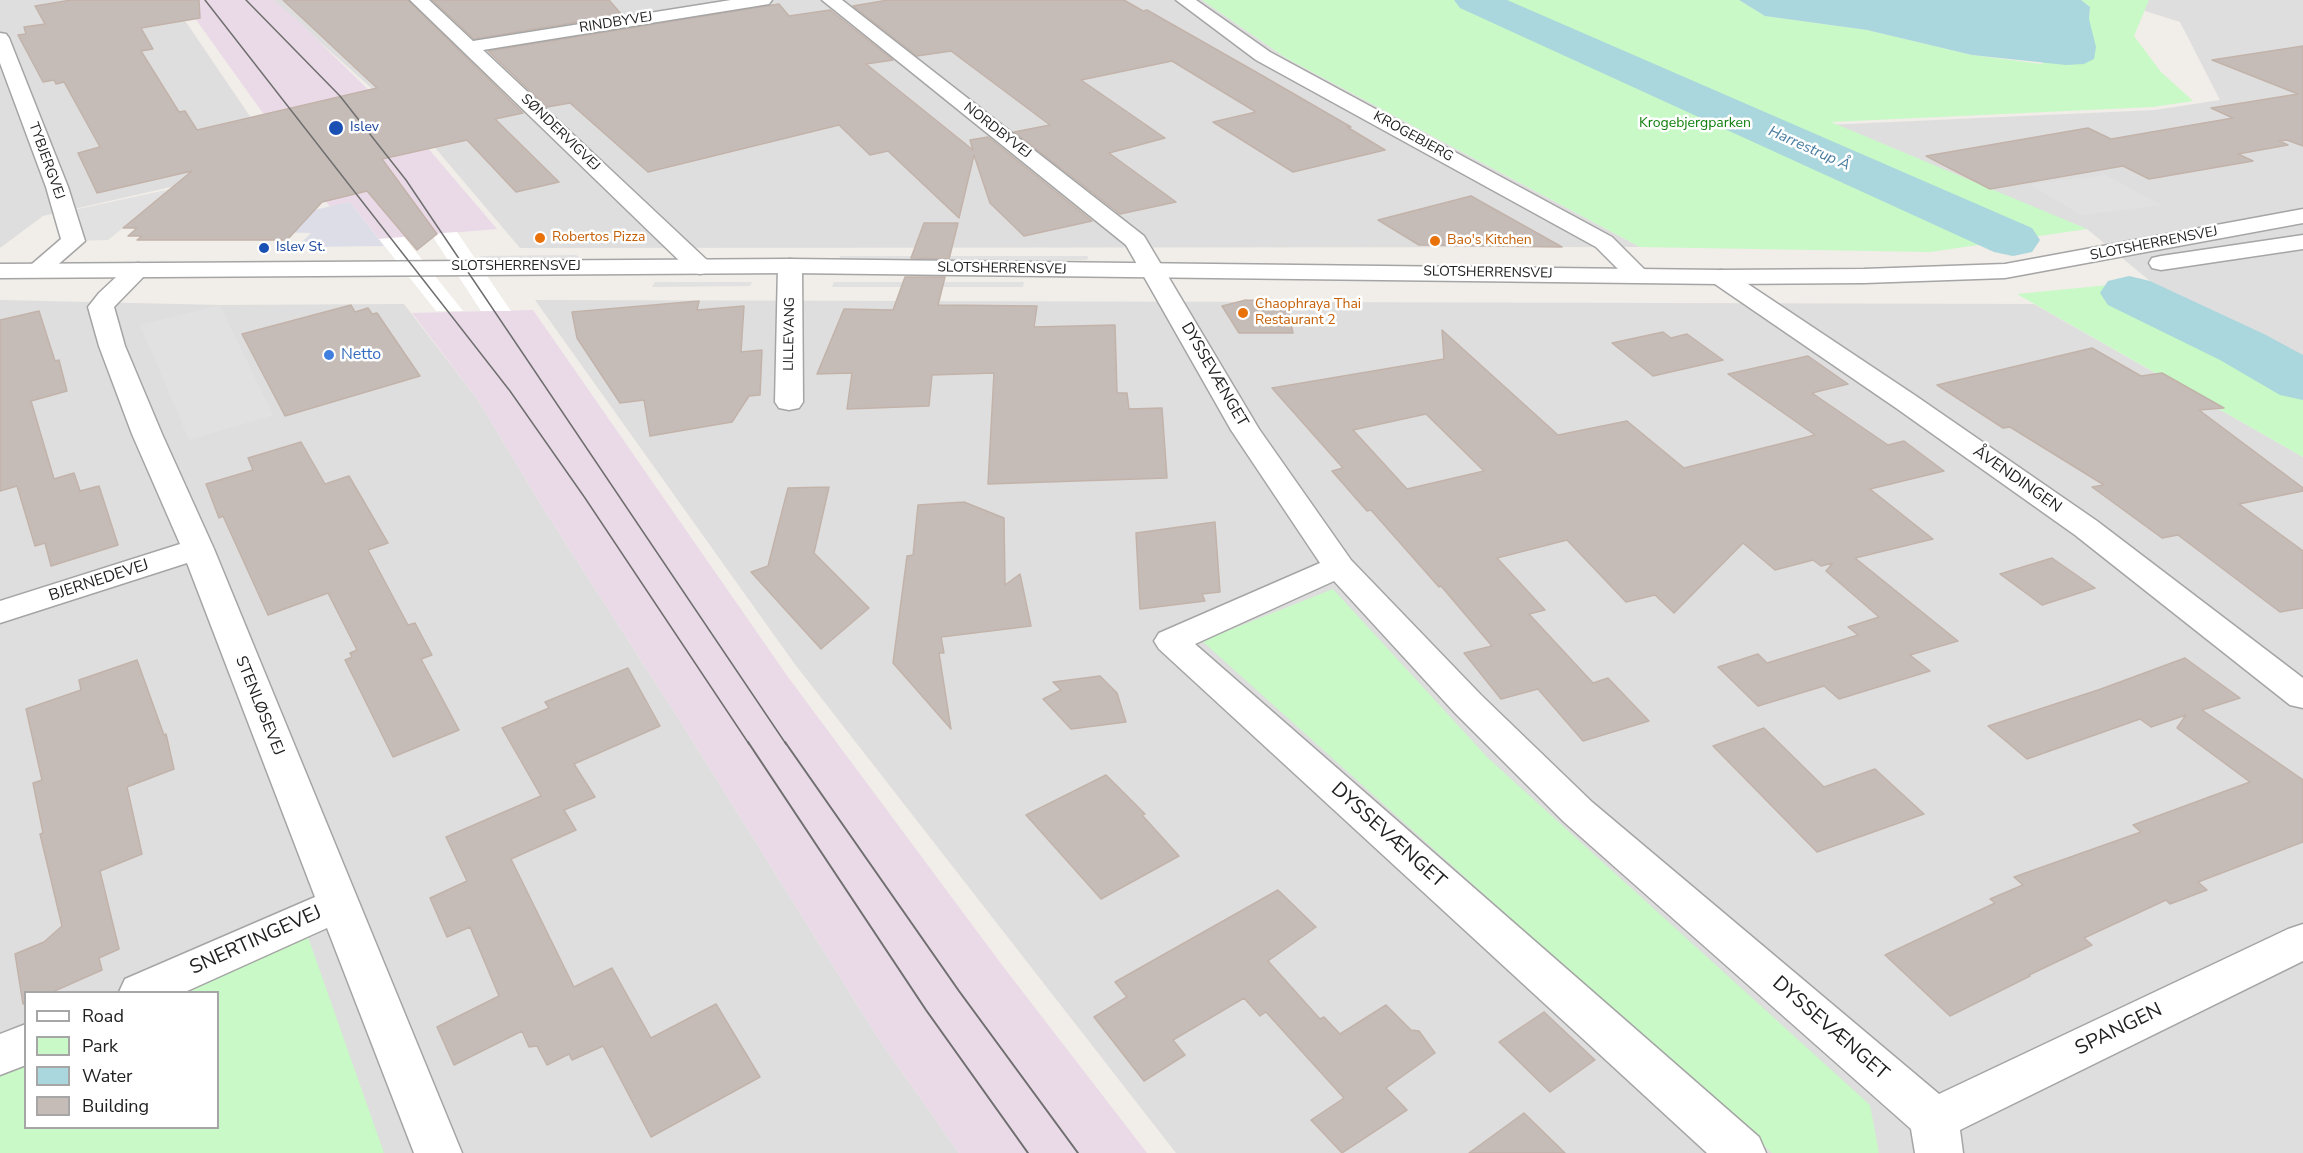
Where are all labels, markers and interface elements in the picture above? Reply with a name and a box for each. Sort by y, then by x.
street label: RINDBYVEJ [578,9,654,37]
street label: SØNDERVIGVEJ [517,91,603,175]
street label: NORDBYVEJ [960,99,1034,163]
street label: KROGEBJERG [1370,108,1456,166]
park label: Krogebjergparken [1639,116,1751,132]
marker: Islev [327,119,345,137]
street label: TYBJERGVEJ [24,120,68,202]
place label: Islev [350,120,379,136]
water label: Harrestrup Å [1765,123,1853,175]
street label: SLOTSHERRENSVEJ [2089,223,2219,265]
place label: Robertos Pizza [552,230,645,246]
marker: Robertos Pizza [533,231,547,245]
place label: Bao's Kitchen [1447,233,1532,249]
marker: Bao's Kitchen [1428,234,1442,248]
place label: Islev St. [276,240,325,256]
marker: Islev St. [257,241,271,255]
street label: SLOTSHERRENSVEJ [451,259,581,275]
street label: SLOTSHERRENSVEJ [937,259,1067,279]
street label: SLOTSHERRENSVEJ [1423,263,1553,283]
street label: LILLEVANG [781,297,799,371]
place label: Chaophraya Thai Restaurant 2 [1255,297,1361,330]
marker: Chaophraya Thai Restaurant 2 [1236,306,1250,320]
street label: DYSSEVÆNGET [1176,319,1252,431]
place label: Netto [341,345,381,365]
marker: Netto [322,348,336,362]
street label: ÅVENDINGEN [1969,442,2065,518]
street label: BJERNEDEVEJ [47,556,151,606]
street label: STENLØSEVEJ [230,654,288,758]
street label: DYSSEVÆNGET [1326,778,1450,894]
street label: SNERTINGEVEJ [186,901,326,981]
street label: DYSSEVÆNGET [1767,972,1893,1086]
legend [24,991,219,1129]
street label: SPANGEN [2072,999,2166,1061]
text: Road [82,1004,124,1028]
text: Park [82,1034,118,1058]
text: Water [82,1064,133,1088]
text: Building [82,1094,149,1118]

